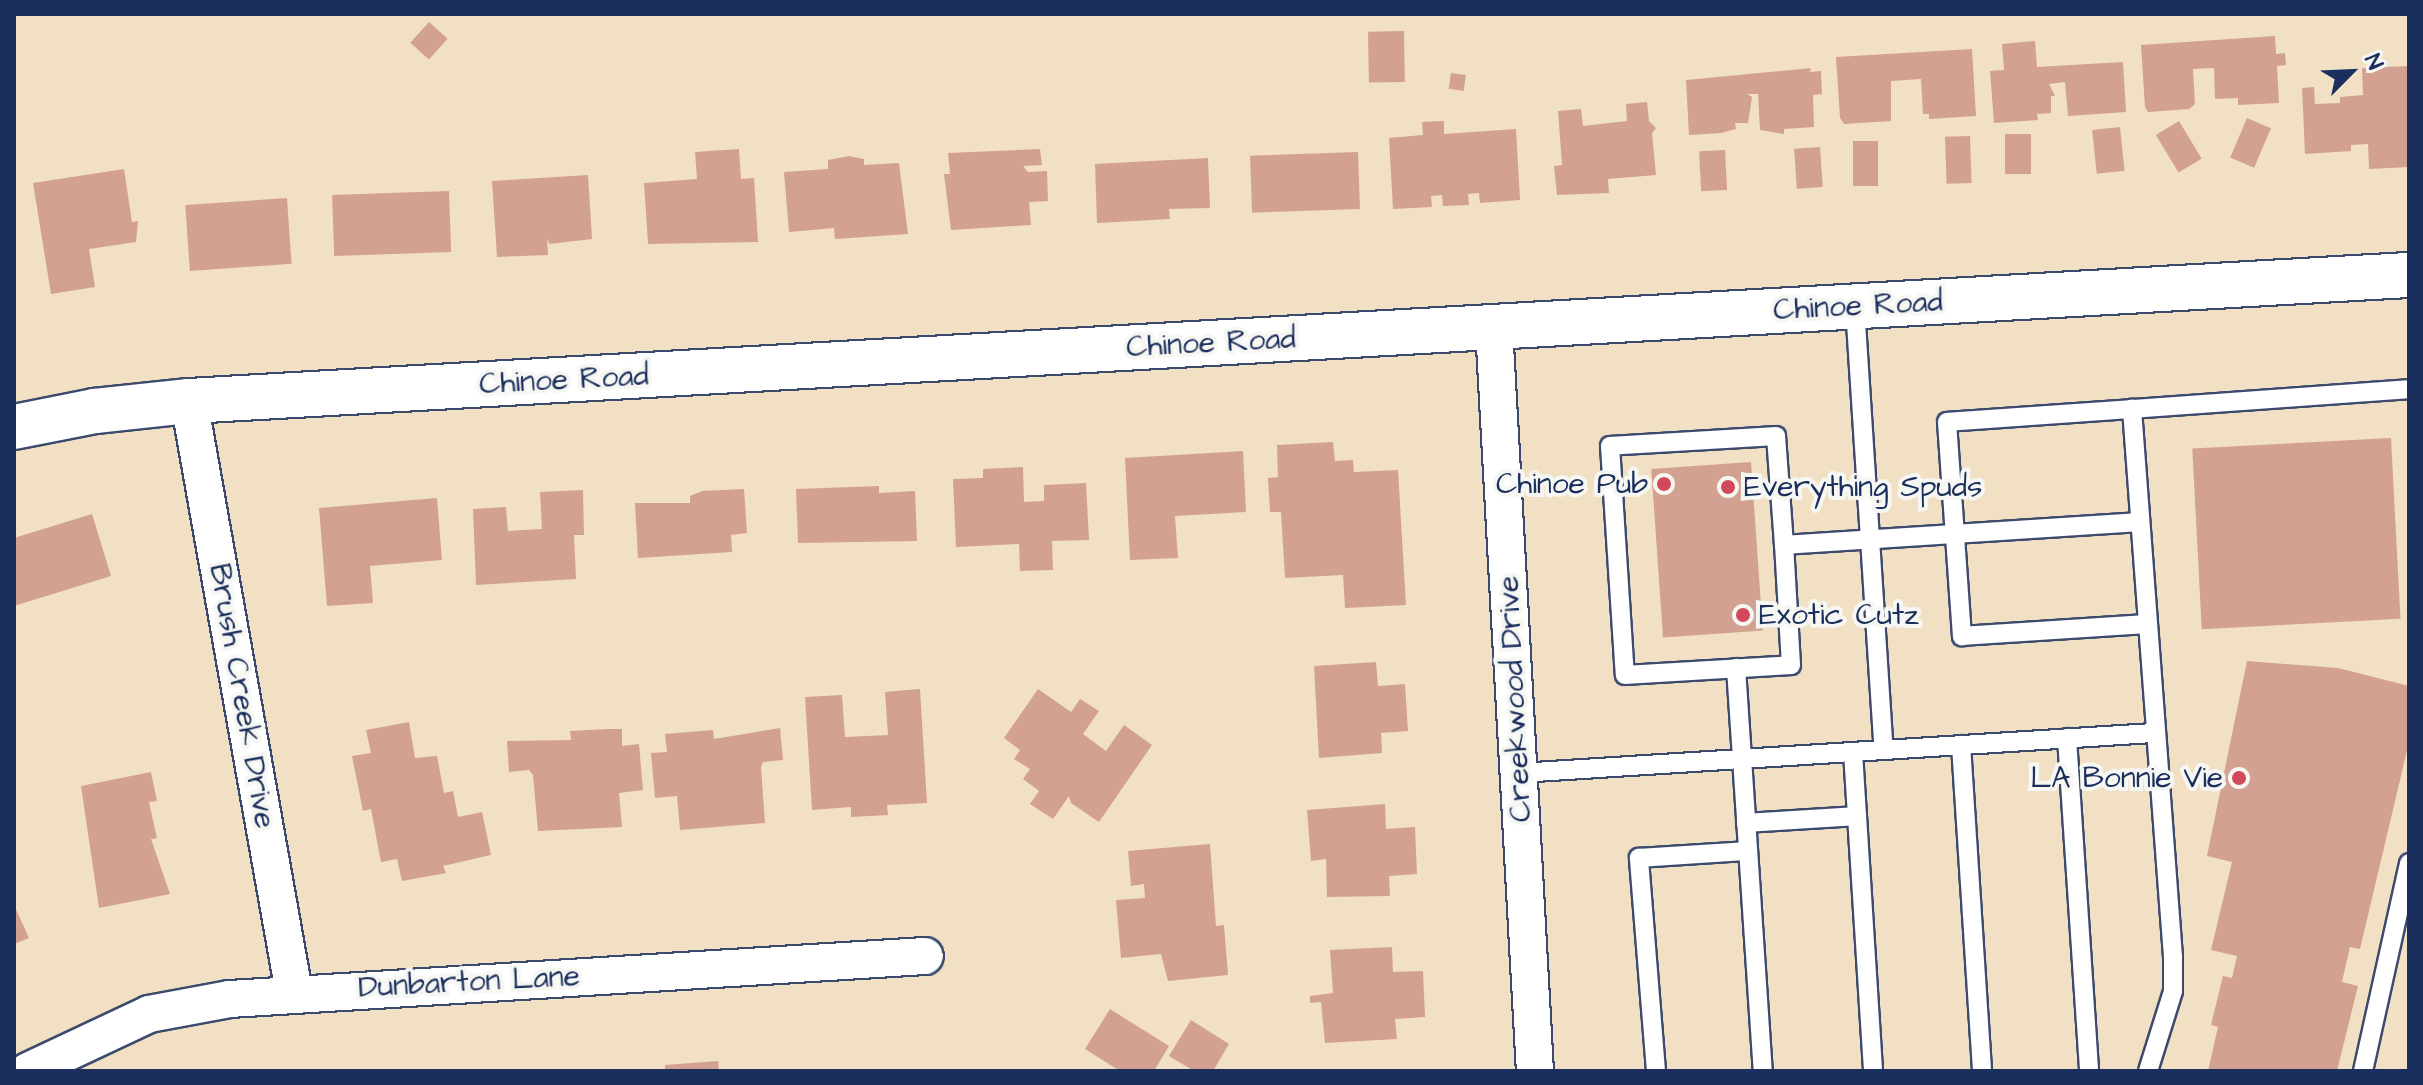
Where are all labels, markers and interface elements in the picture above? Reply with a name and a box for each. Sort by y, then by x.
north arrow [2311,32,2391,112]
text: N [2356,49,2390,75]
street label: Chinoe Road [1772,284,1944,328]
street label: Chinoe Road [1125,321,1297,365]
street label: Chinoe Road [478,358,650,402]
place label: Chinoe Pub [1496,466,1648,502]
place label: Everything Spuds [1744,469,1982,505]
marker: Chinoe Pub [1655,475,1673,493]
marker: Everything Spuds [1719,478,1737,496]
street label: Brush Creek Drive [201,561,283,831]
street label: Creekwood Drive [1491,575,1539,823]
place label: Exotic Cutz [1759,597,1919,633]
marker: Exotic Cutz [1734,606,1752,624]
place label: LA Bonnie Vie [2030,760,2223,796]
marker: LA Bonnie Vie [2230,769,2248,787]
street label: Dunbarton Lane [357,958,581,1006]

